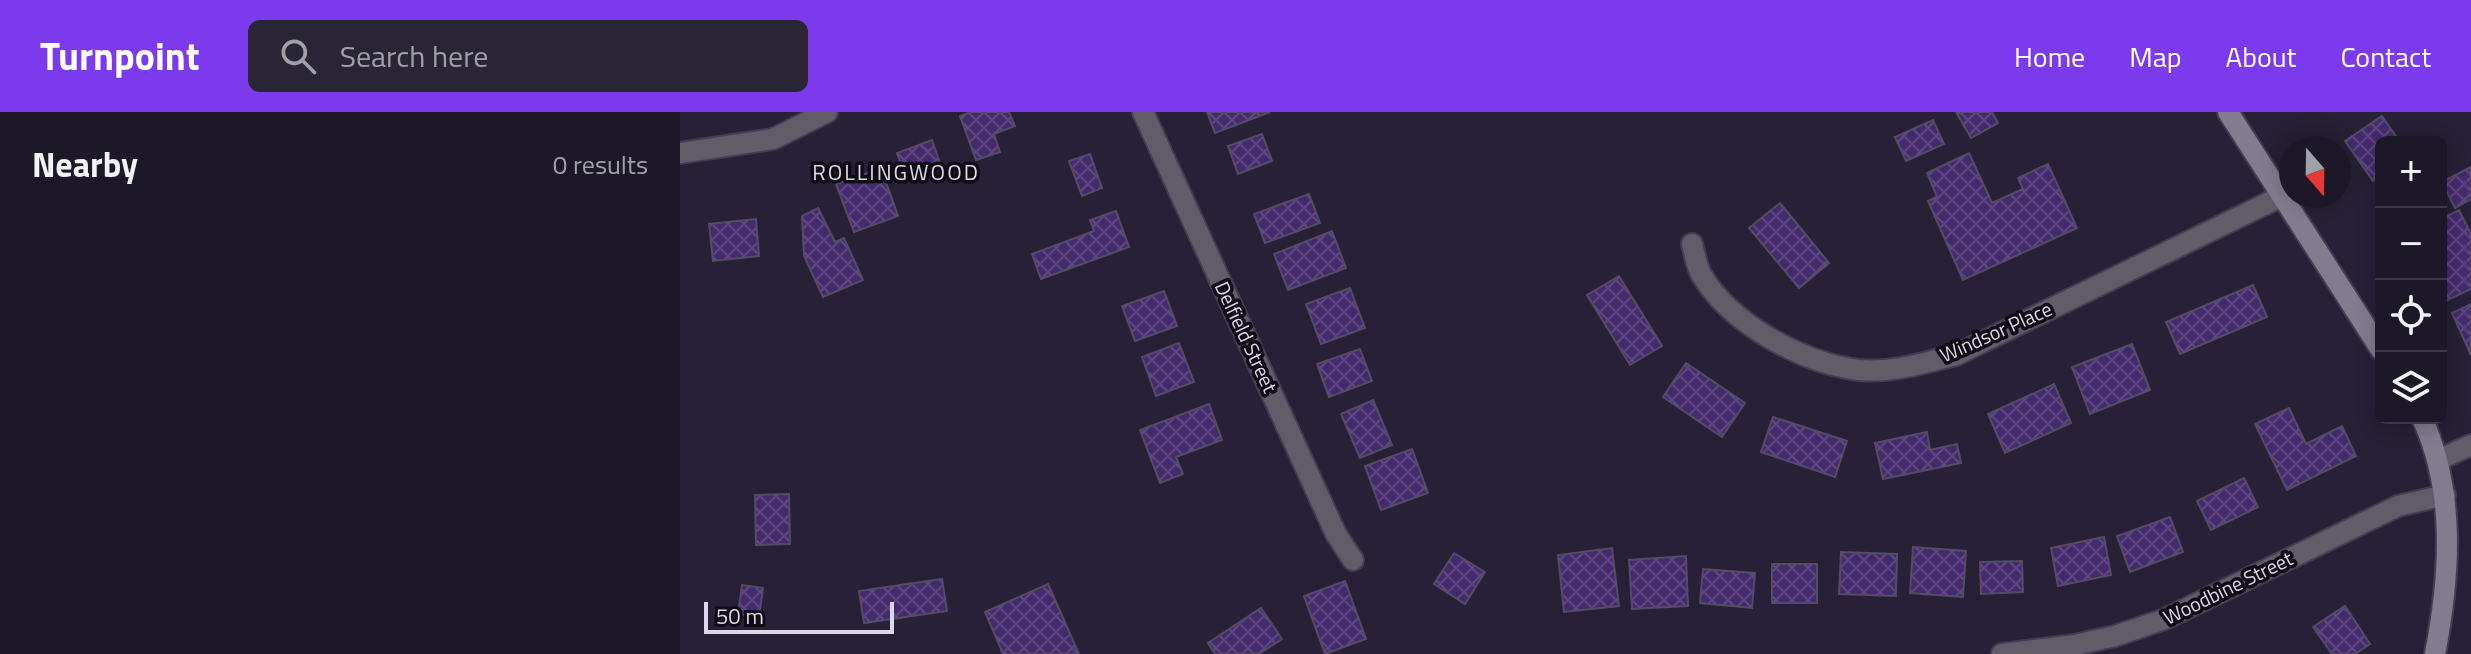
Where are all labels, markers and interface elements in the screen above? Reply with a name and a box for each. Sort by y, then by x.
search box [248,20,808,92]
text: Turnpoint [40,27,200,85]
text: Search here [340,33,488,79]
icon: search [276,34,320,78]
text: Home [2014,35,2085,78]
text: Map [2129,35,2182,78]
text: About [2226,35,2296,78]
text: Contact [2340,35,2431,78]
north arrow [2279,136,2351,208]
map controls [2375,136,2447,424]
button: + [2375,136,2447,208]
text: Nearby [32,138,138,190]
text: 0 results [553,145,648,184]
district label: ROLLINGWOOD [812,155,980,189]
button: − [2375,208,2447,280]
street label: Delfield Street [1207,276,1286,398]
button: locate [2375,280,2447,352]
street label: Windsor Place [1935,293,2057,370]
button: layers [2375,352,2447,424]
street label: Woodbine Street [2158,543,2298,632]
scale bar [704,598,894,634]
text: 50 m [716,599,764,633]

